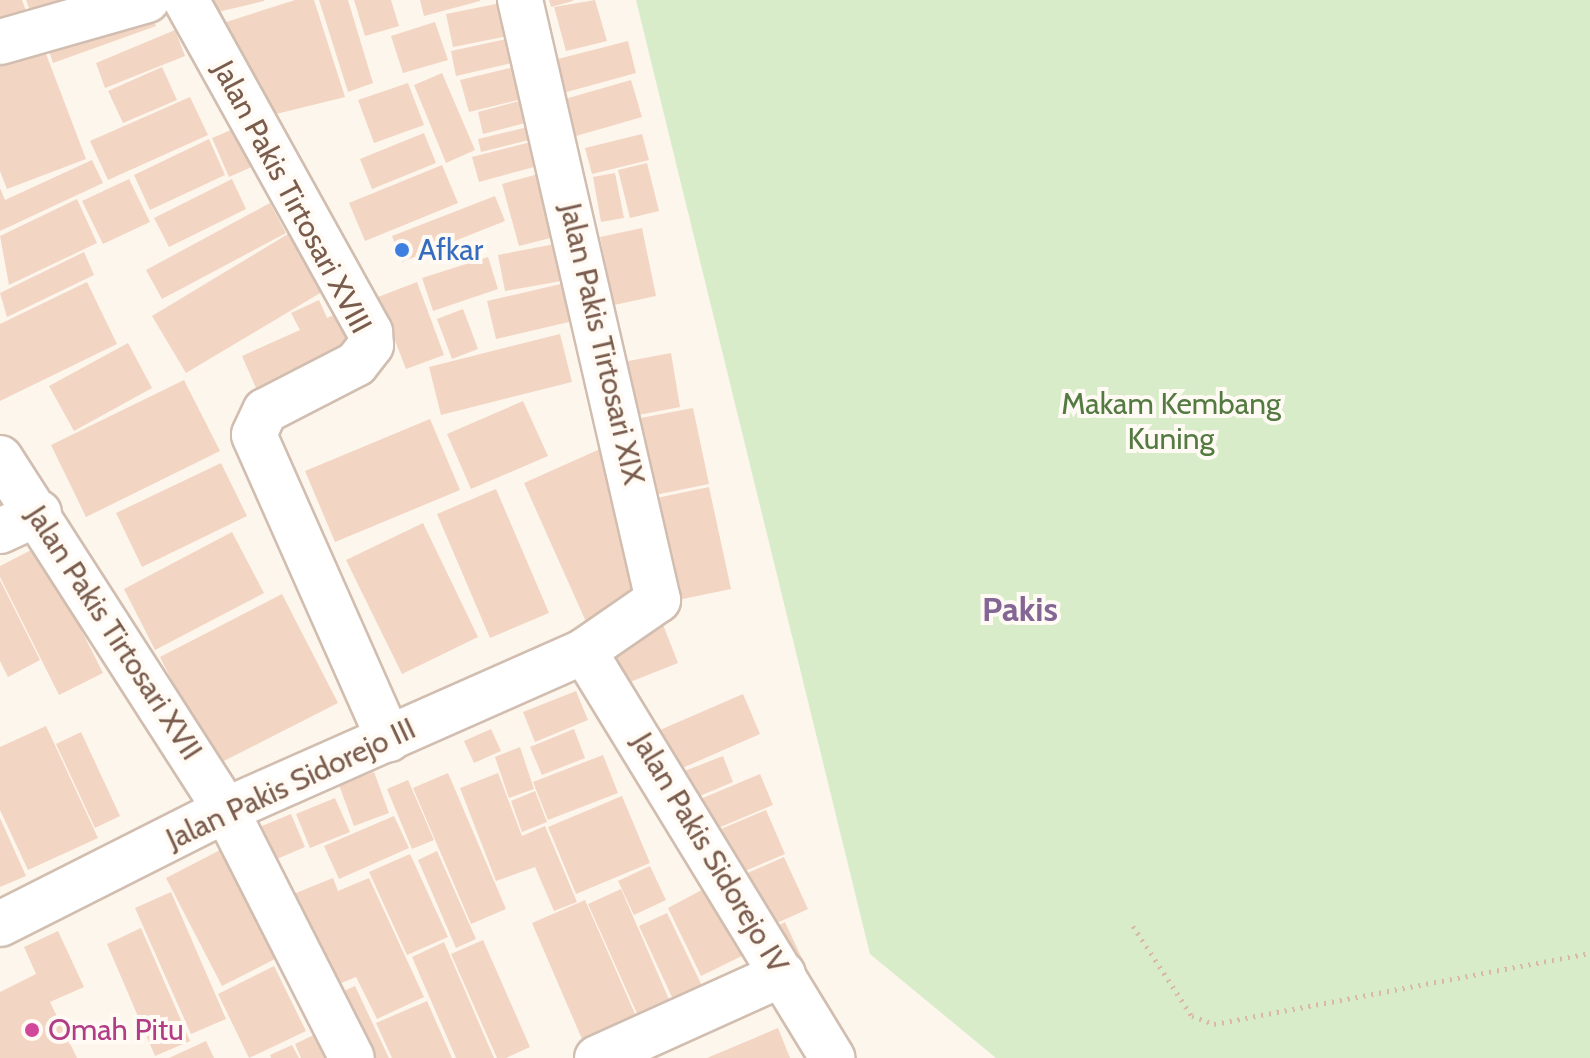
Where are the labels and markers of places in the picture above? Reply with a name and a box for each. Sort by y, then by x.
place label: Afkar [418,232,483,268]
marker: Afkar [393,241,411,259]
place label: Omah Pitu [48,1012,184,1048]
marker: Omah Pitu [23,1021,41,1039]

